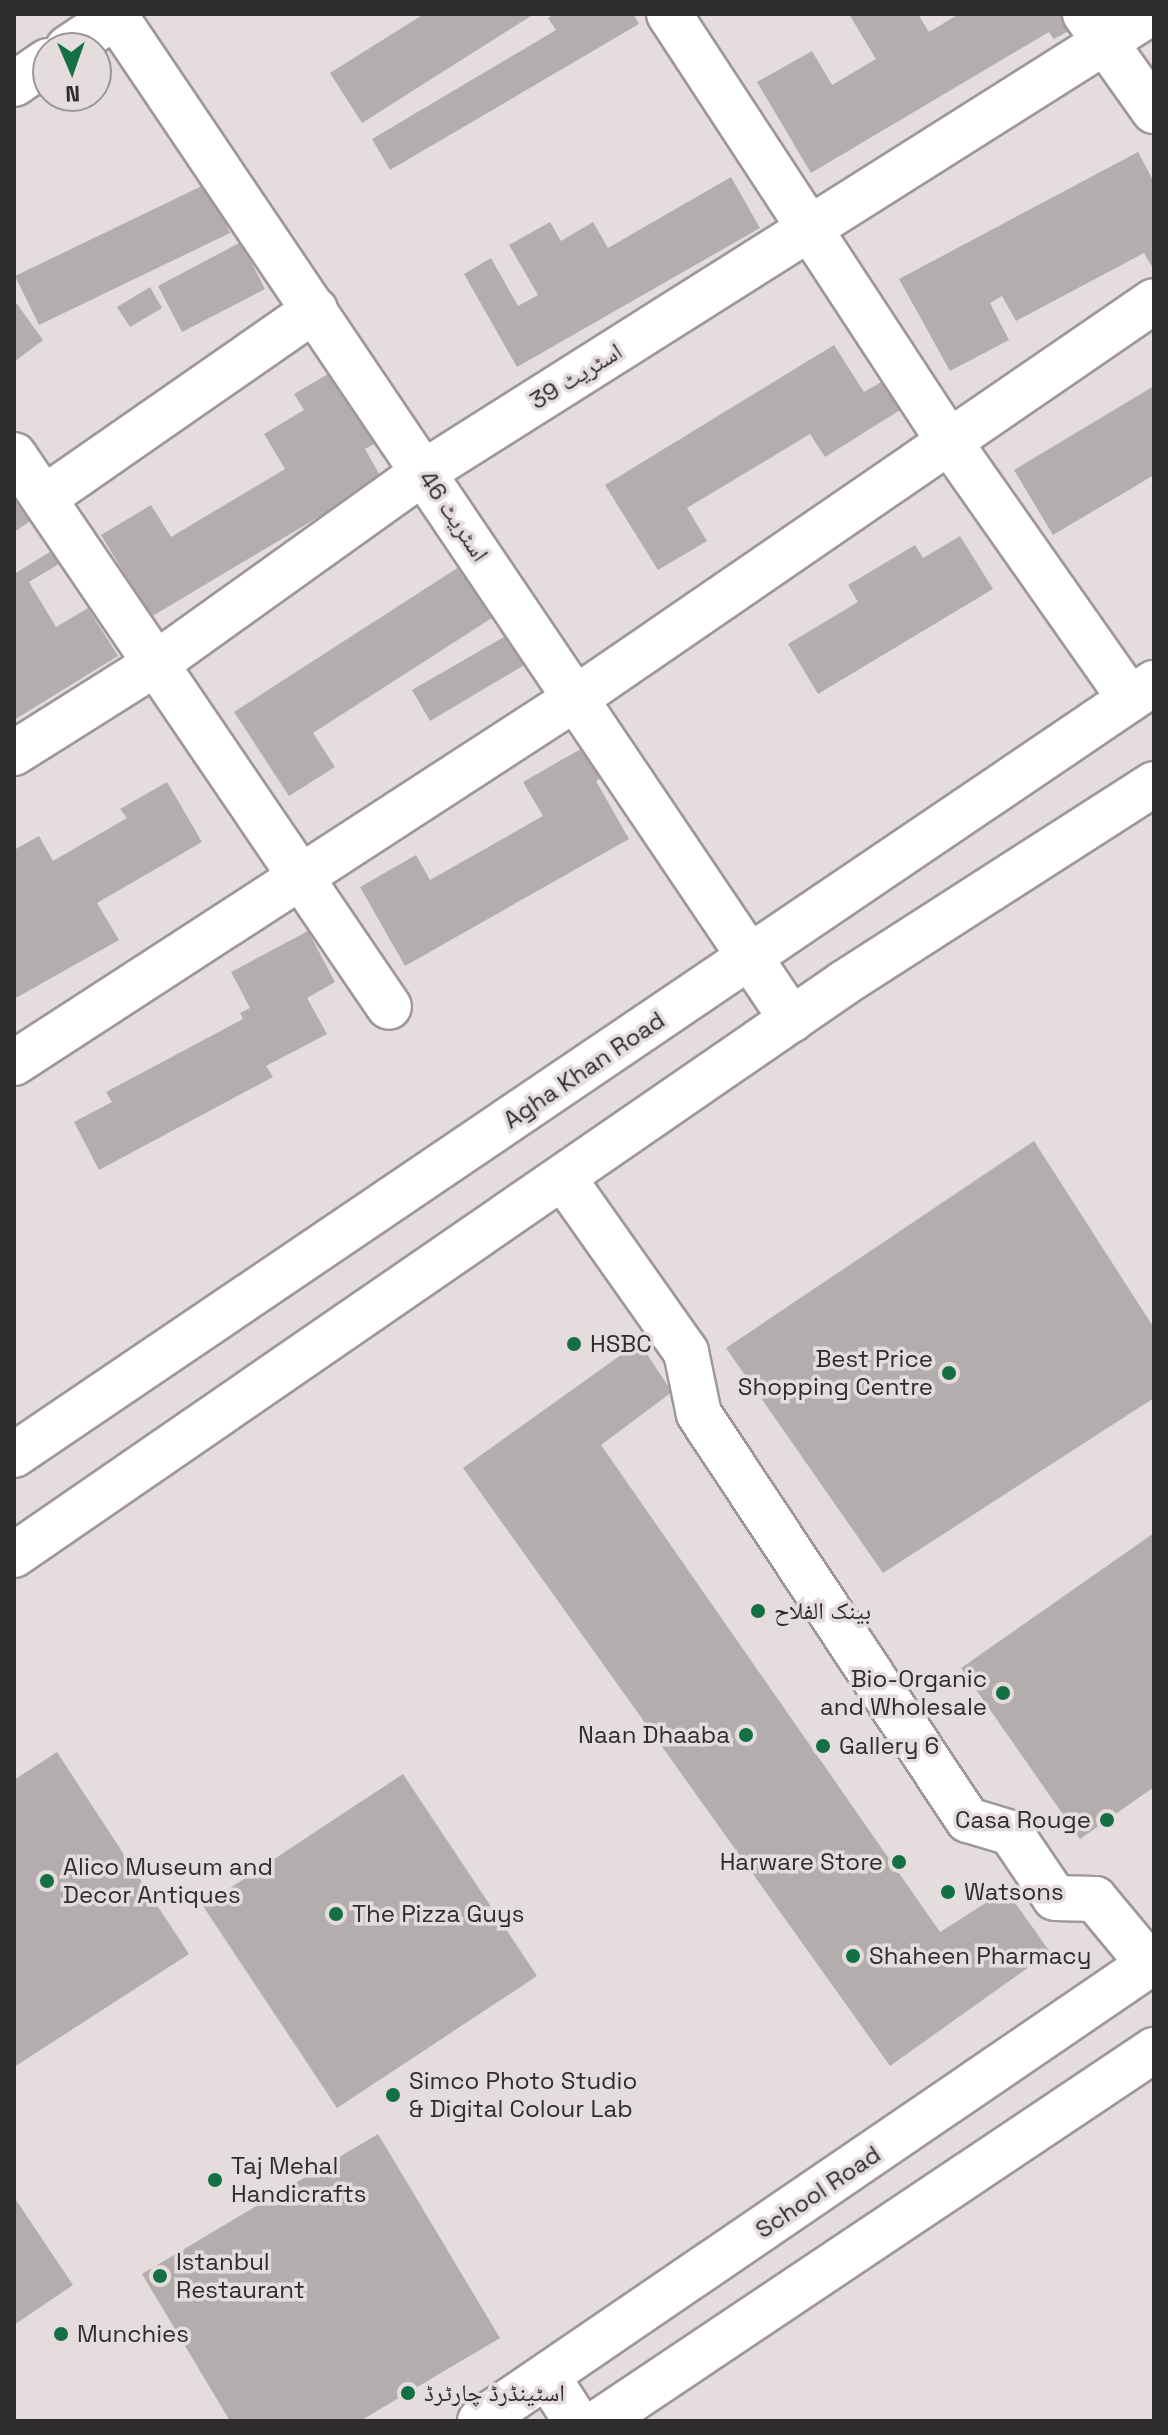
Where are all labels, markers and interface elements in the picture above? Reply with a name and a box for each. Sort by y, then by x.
north arrow [32,32,112,112]
text: N [65,80,81,108]
street label: اسٹریٹ 39 [525,336,627,416]
street label: اسٹریٹ 46 [413,465,495,567]
street label: Agha Khan Road [498,1005,670,1135]
place label: HSBC [590,1330,652,1358]
marker: HSBC [565,1335,583,1353]
place label: Best Price Shopping Centre [738,1345,933,1401]
marker: Best Price Shopping Centre [940,1364,958,1382]
place label: بینک الفلاح [774,1597,871,1625]
marker: بینک الفلاح [749,1602,767,1620]
place label: Bio-Organic and Wholesale [820,1665,987,1721]
marker: Bio-Organic and Wholesale [994,1684,1012,1702]
place label: Naan Dhaaba [578,1721,730,1749]
marker: Naan Dhaaba [737,1726,755,1744]
place label: Gallery 6 [839,1732,939,1760]
marker: Gallery 6 [814,1737,832,1755]
place label: Casa Rouge [955,1806,1091,1834]
marker: Casa Rouge [1098,1811,1116,1829]
place label: Harware Store [720,1848,883,1876]
place label: Alico Museum and Decor Antiques [63,1853,273,1909]
marker: Harware Store [890,1853,908,1871]
marker: Alico Museum and Decor Antiques [38,1872,56,1890]
place label: Watsons [964,1878,1064,1906]
marker: Watsons [939,1883,957,1901]
place label: The Pizza Guys [352,1900,524,1928]
marker: The Pizza Guys [327,1905,345,1923]
place label: Shaheen Pharmacy [869,1942,1091,1970]
marker: Shaheen Pharmacy [844,1947,862,1965]
place label: Simco Photo Studio & Digital Colour Lab [409,2067,637,2123]
marker: Simco Photo Studio & Digital Colour Lab [384,2086,402,2104]
street label: School Road [750,2140,886,2244]
place label: Taj Mehal Handicrafts [231,2152,367,2208]
marker: Taj Mehal Handicrafts [206,2171,224,2189]
place label: Istanbul Restaurant [176,2248,305,2304]
marker: Istanbul Restaurant [151,2267,169,2285]
place label: Munchies [77,2320,189,2348]
marker: Munchies [52,2325,70,2343]
place label: اسٹینڈرڈ چارٹرڈ [424,2379,565,2407]
marker: اسٹینڈرڈ چارٹرڈ [399,2384,417,2402]

